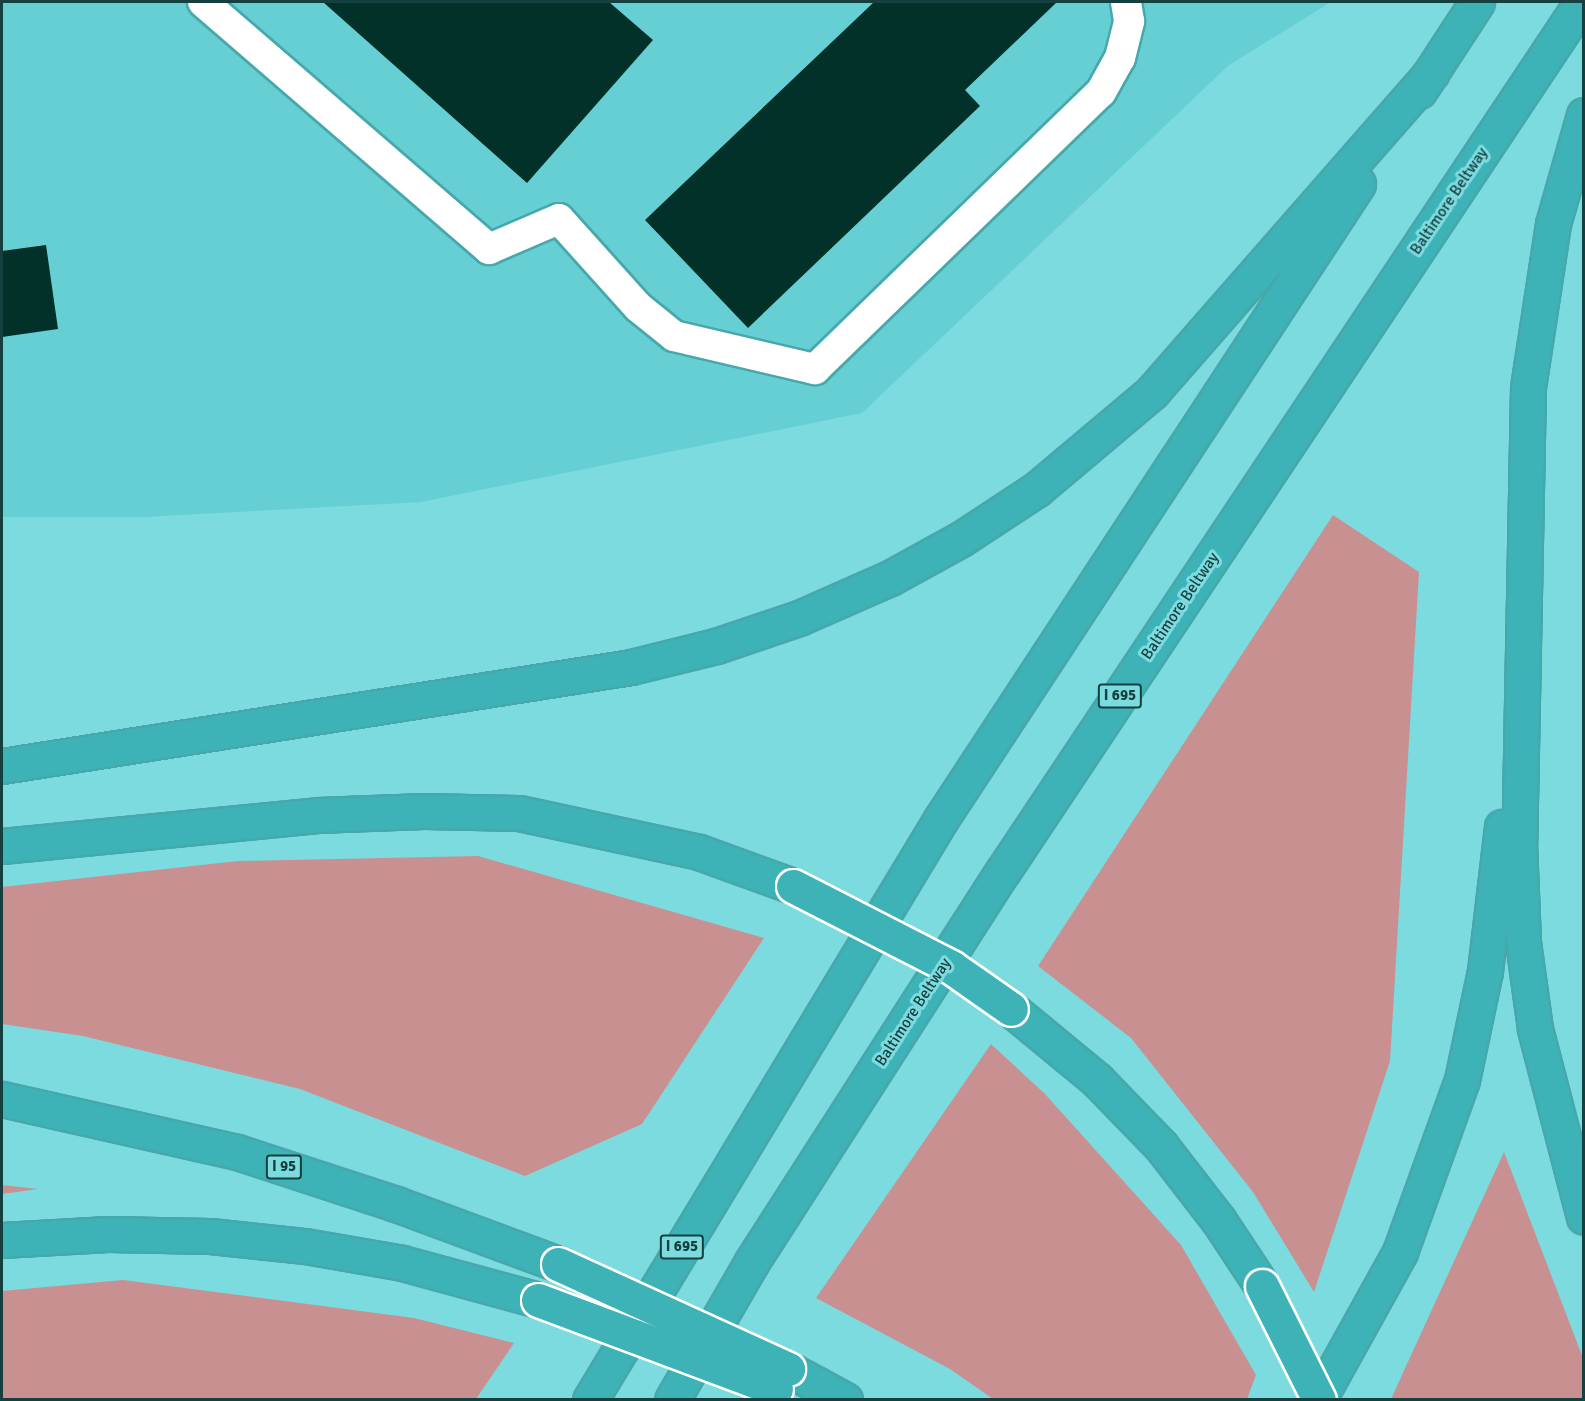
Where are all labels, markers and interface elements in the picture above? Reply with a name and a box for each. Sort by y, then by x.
street label: Baltimore Beltway [1406,144,1492,258]
street label: Baltimore Beltway [1137,549,1223,663]
road number: I 695 [1098,684,1142,708]
street label: Baltimore Beltway [871,954,955,1070]
road number: I 95 [264,1155,304,1179]
road number: I 695 [660,1235,704,1259]

